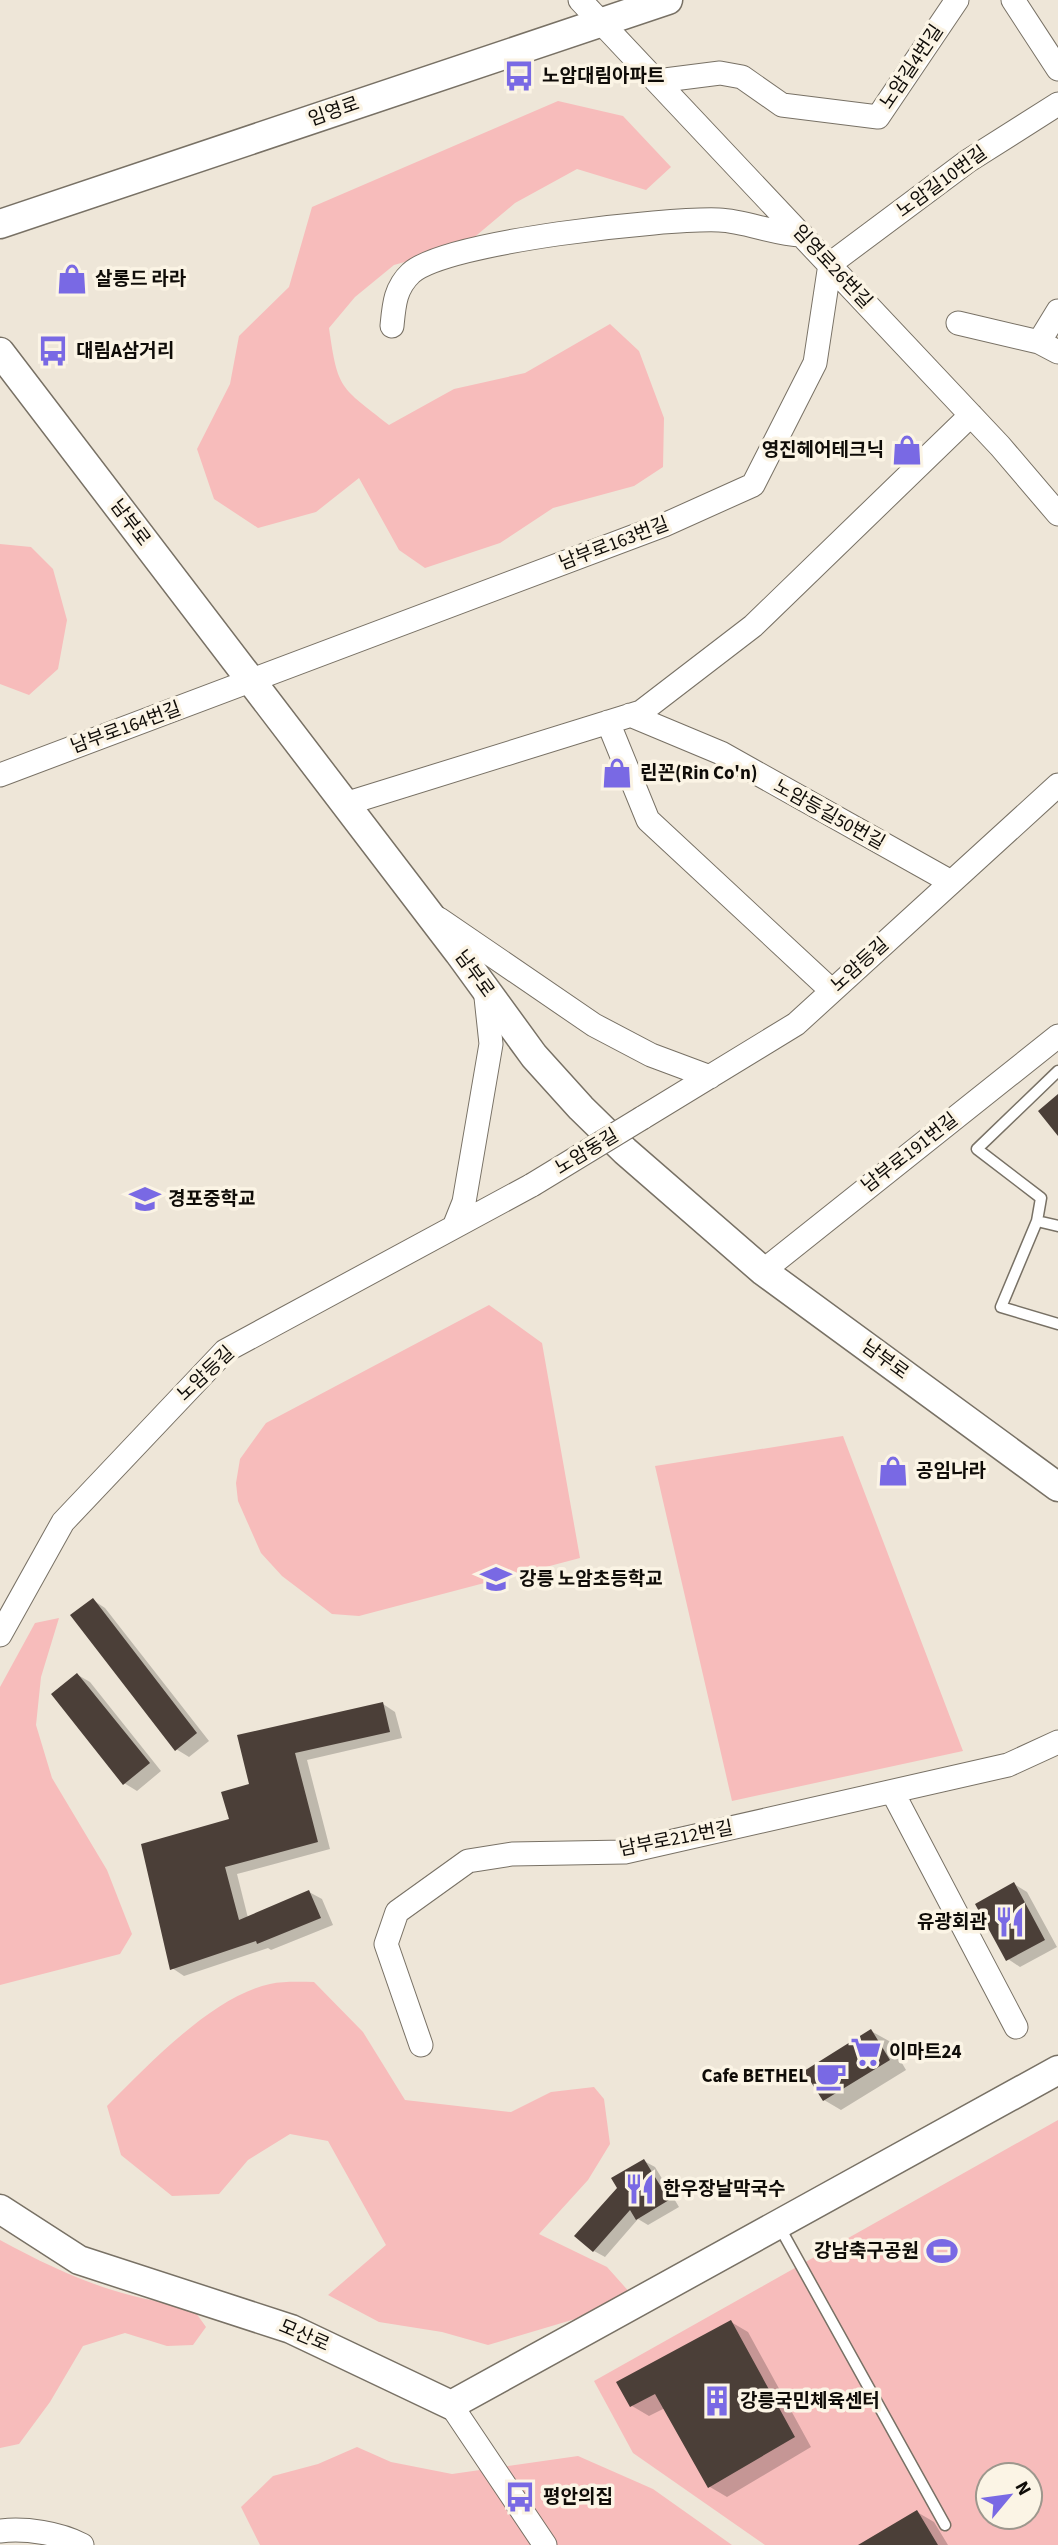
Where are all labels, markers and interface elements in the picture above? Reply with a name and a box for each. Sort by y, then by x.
street label: 노암길4번길 [874,19,950,115]
bus stop icon: 노암대림아파트 [502,59,536,93]
place label: 노암대림아파트 [542,63,664,90]
street label: 임영로 [305,91,363,133]
street label: 노암길10번길 [891,140,993,224]
street label: 임영로26번길 [786,219,878,315]
shop icon: 살롱드 라라 [55,262,89,296]
place label: 살롱드 라라 [95,266,187,293]
bus stop icon: 대림A삼거리 [36,334,70,368]
place label: 대림A삼거리 [76,338,174,365]
shop icon: 영진헤어테크닉 [890,433,924,467]
place label: 영진헤어테크닉 [762,437,884,464]
street label: 남부로 [103,494,157,552]
street label: 남부로163번길 [555,511,673,577]
street label: 남부로164번길 [67,696,185,760]
shop icon: 린꼰(Rin Co'n) [600,756,634,790]
place label: 린꼰(Rin Co'n) [640,760,757,787]
street label: 노암등길50번길 [768,773,890,857]
street label: 노암등길 [825,932,895,998]
street label: 남부로 [448,945,500,1003]
street label: 남부로191번길 [856,1107,964,1199]
street label: 노암동길 [550,1122,624,1182]
school or university icon: 경포중학교 [128,1182,162,1216]
place label: 경포중학교 [168,1186,255,1213]
street label: 남부로 [856,1334,914,1386]
street label: 노암등길 [171,1340,241,1408]
shop icon: 공임나라 [876,1454,910,1488]
place label: 공임나라 [916,1458,986,1485]
school or university icon: 강릉 노암초등학교 [479,1562,513,1596]
place label: 강릉 노암초등학교 [519,1566,663,1593]
street label: 남부로212번길 [617,1815,735,1863]
restaurant icon: 유광회관 [993,1905,1027,1939]
place label: 유광회관 [917,1909,988,1936]
supermarket icon: 이마트24 [849,2035,883,2069]
place label: 이마트24 [889,2039,962,2066]
cafe icon: Cafe BETHEL [814,2059,848,2093]
place label: Cafe BETHEL [701,2063,808,2090]
restaurant icon: 한우장날막국수 [623,2172,657,2206]
place label: 한우장날막국수 [663,2176,785,2203]
sports icon: 강남축구공원 [925,2234,959,2268]
place label: 강남축구공원 [814,2238,919,2265]
street label: 모산로 [275,2313,333,2359]
building icon: 강릉국민체육센터 [700,2384,734,2418]
place label: 강릉국민체육센터 [740,2388,880,2415]
north arrow [974,2461,1044,2531]
text: N [1008,2476,1037,2501]
bus stop icon: 평안의집 [503,2480,537,2514]
place label: 평안의집 [543,2484,613,2511]

